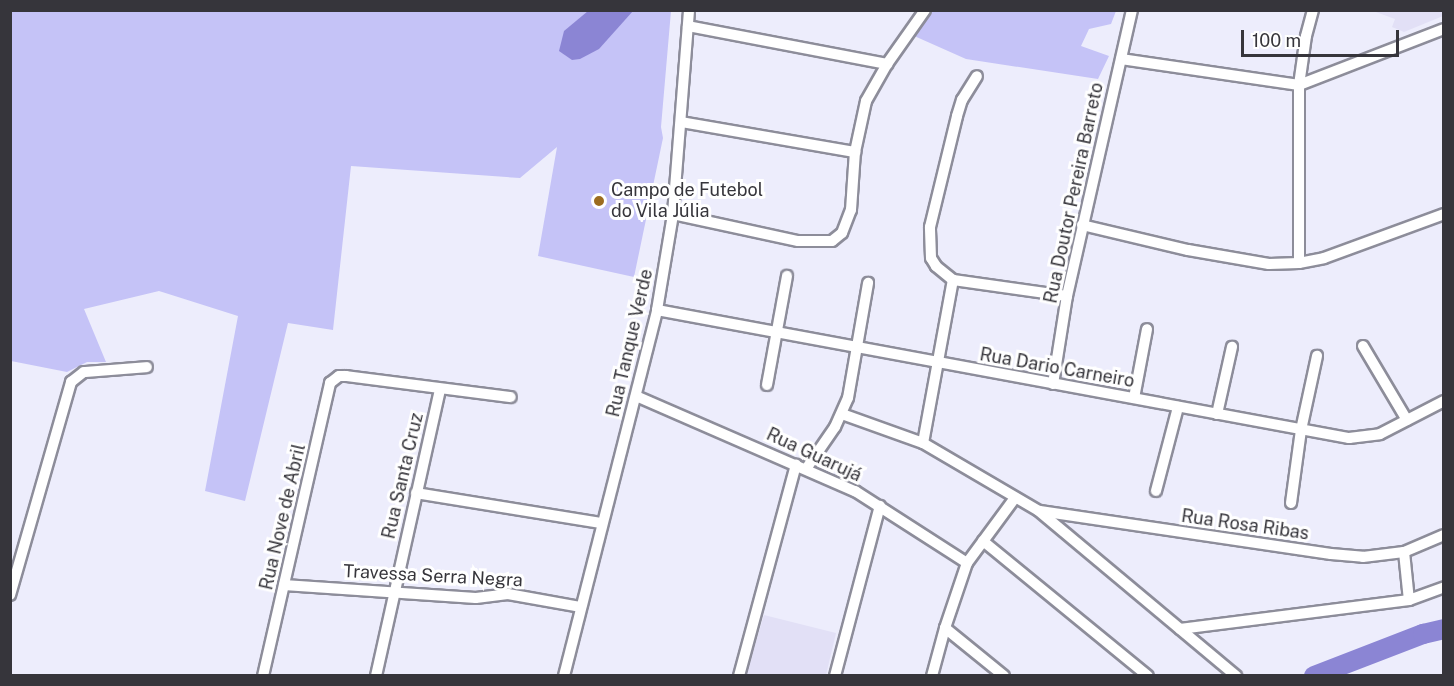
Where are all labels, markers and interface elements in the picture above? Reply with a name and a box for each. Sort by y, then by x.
scale bar [1244,18,1402,56]
text: 100 m [1252,30,1301,51]
street label: Rua Doutor Pereira Barreto [1040,81,1108,305]
place label: Campo de Futebol do Vila Júlia [611,180,764,222]
marker: Campo de Futebol do Vila Júlia [592,194,606,208]
street label: Rua Tanque Verde [602,267,658,419]
street label: Rua Dario Carneiro [978,344,1136,392]
street label: Rua Santa Cruz [378,411,428,541]
street label: Rua Guarujá [763,424,865,486]
street label: Rua Nove de Abril [256,442,310,592]
street label: Rua Rosa Ribas [1180,505,1310,545]
street label: Travessa Serra Negra [343,561,523,591]

